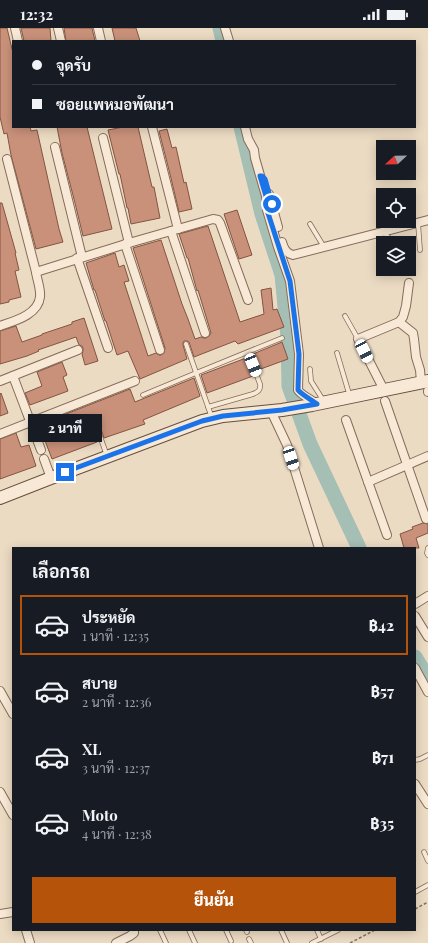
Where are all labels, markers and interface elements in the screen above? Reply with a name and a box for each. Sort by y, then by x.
text: 12:32 [20,4,53,24]
text: จุดรับ [56,55,91,75]
text: ซอยแพหมอพัฒนา [56,94,174,114]
north arrow [376,140,416,180]
map controls [376,140,416,276]
button: locate [376,188,416,228]
route start [263,195,281,213]
button: layers [376,236,416,276]
car [353,338,375,364]
car [243,352,263,378]
callout: 2 นาที [28,414,102,442]
text: 2 นาที [48,419,82,436]
car [282,445,300,471]
route end [56,463,74,481]
text: เลือกรถ [32,559,90,583]
icon: car [34,607,70,643]
text: ประหยัด [82,607,135,627]
text: ฿42 [369,615,394,635]
text: 1 นาที · 12:35 [82,627,149,644]
icon: car [34,673,70,709]
text: สบาย [82,673,117,693]
text: ฿57 [371,681,394,701]
text: 2 นาที · 12:36 [82,693,152,710]
icon: car [34,739,70,775]
text: XL [82,739,102,759]
text: ฿71 [372,747,394,767]
text: 3 นาที · 12:37 [82,759,150,776]
icon: car [34,805,70,841]
text: Moto [82,805,118,825]
text: ฿35 [370,813,394,833]
text: 4 นาที · 12:38 [82,825,152,842]
button: ยืนยัน [32,877,396,923]

